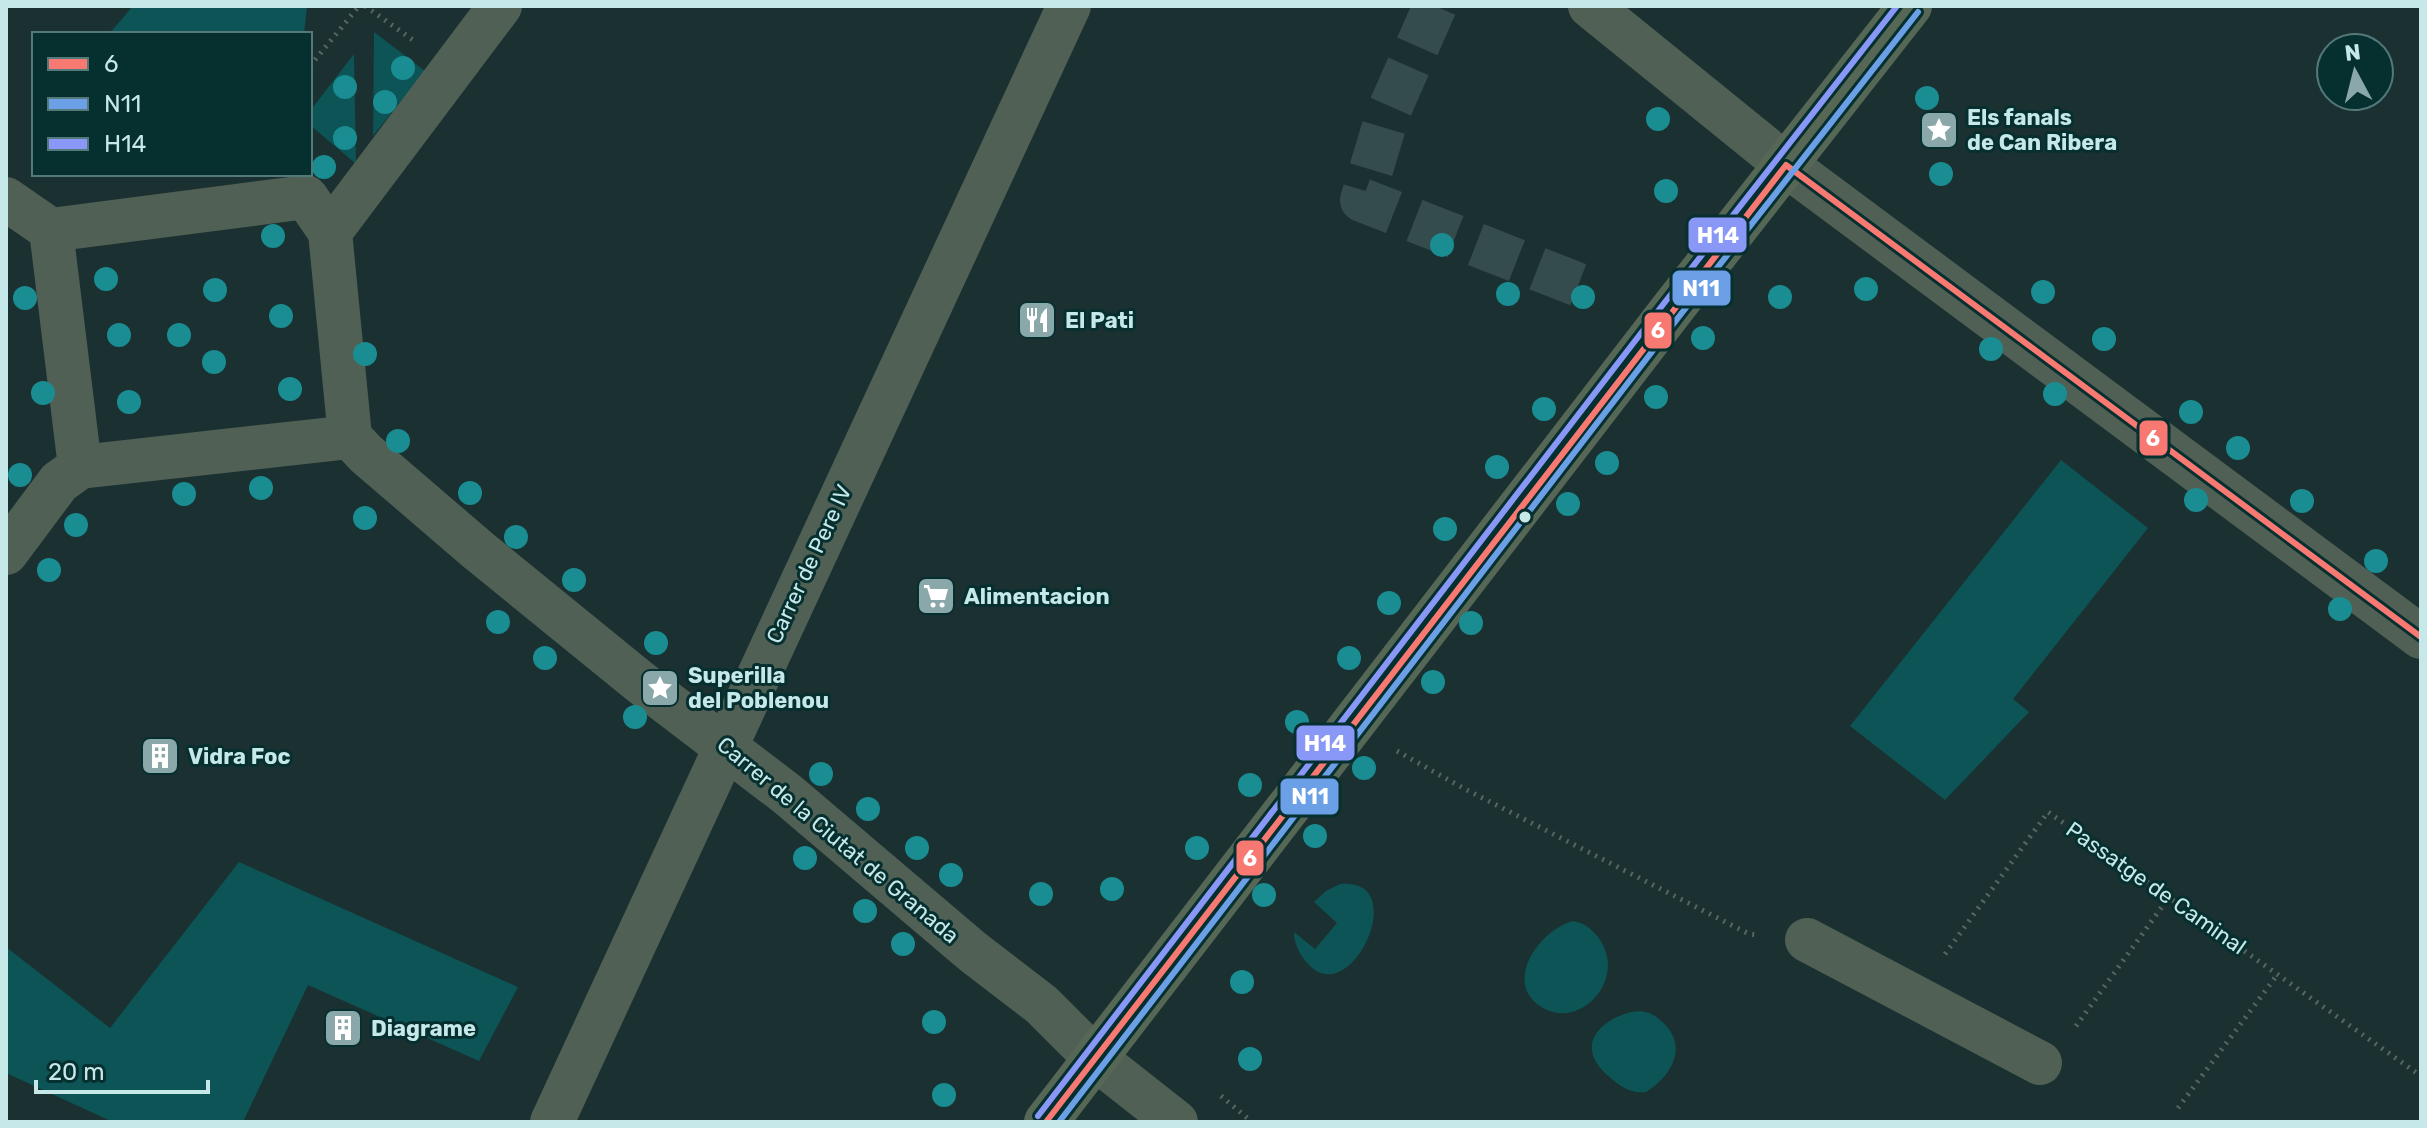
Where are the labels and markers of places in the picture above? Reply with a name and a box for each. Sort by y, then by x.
place label: Els fanals de Can Ribera [1967,104,2117,156]
place icon: Els fanals de Can Ribera [1918,109,1960,151]
restaurant icon: El Pati [1016,299,1058,341]
place label: El Pati [1065,307,1134,334]
unlabelled marker [1517,509,1533,525]
supermarket icon: Alimentacion [915,575,957,617]
place label: Alimentacion [964,583,1110,610]
place label: Superilla del Poblenou [688,662,829,714]
place icon: Superilla del Poblenou [639,667,681,709]
building icon: Vidra Foc [139,735,181,777]
place label: Vidra Foc [188,743,290,770]
building icon: Diagrame [322,1007,364,1049]
place label: Diagrame [371,1015,476,1042]

